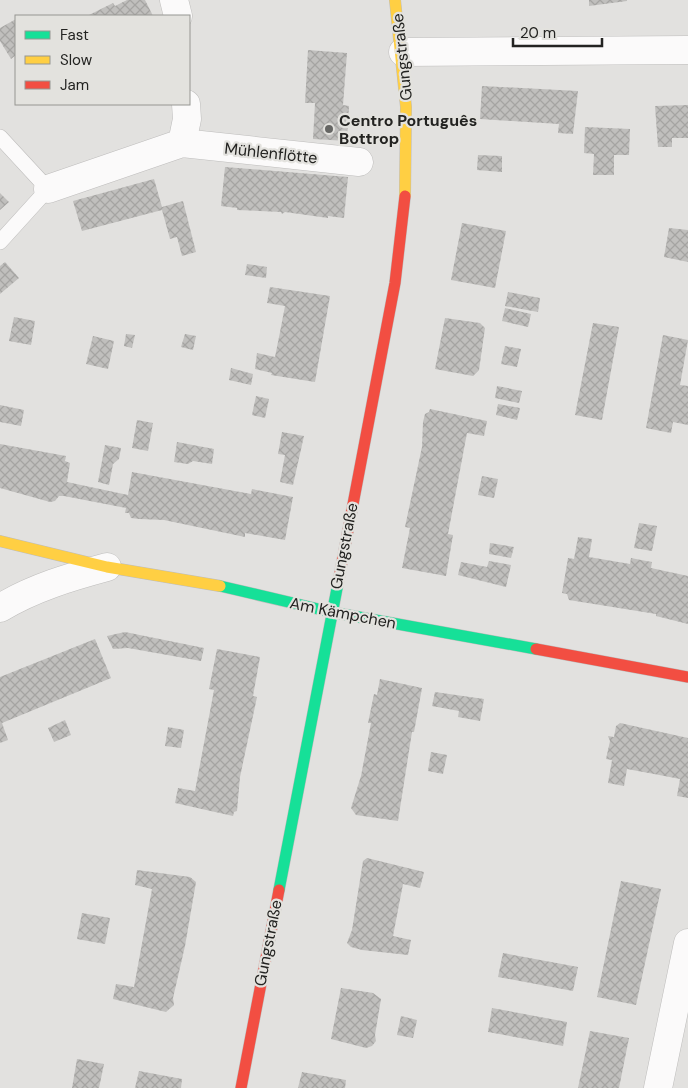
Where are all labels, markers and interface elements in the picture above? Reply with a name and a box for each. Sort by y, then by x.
street label: Gungstraße [387,12,417,102]
legend [15,15,190,105]
scale bar [513,15,602,47]
text: 20 m [520,23,556,43]
text: Fast [60,25,89,45]
text: Slow [60,50,93,70]
text: Jam [60,75,89,95]
place label: Centro Português Bottrop [339,110,477,149]
marker: Centro Português Bottrop [323,123,335,135]
street label: Mühlenflötte [224,138,318,168]
street label: Gungstraße [325,501,363,591]
street label: Am Kämpchen [288,592,398,634]
street label: Gungstraße [249,898,287,988]

